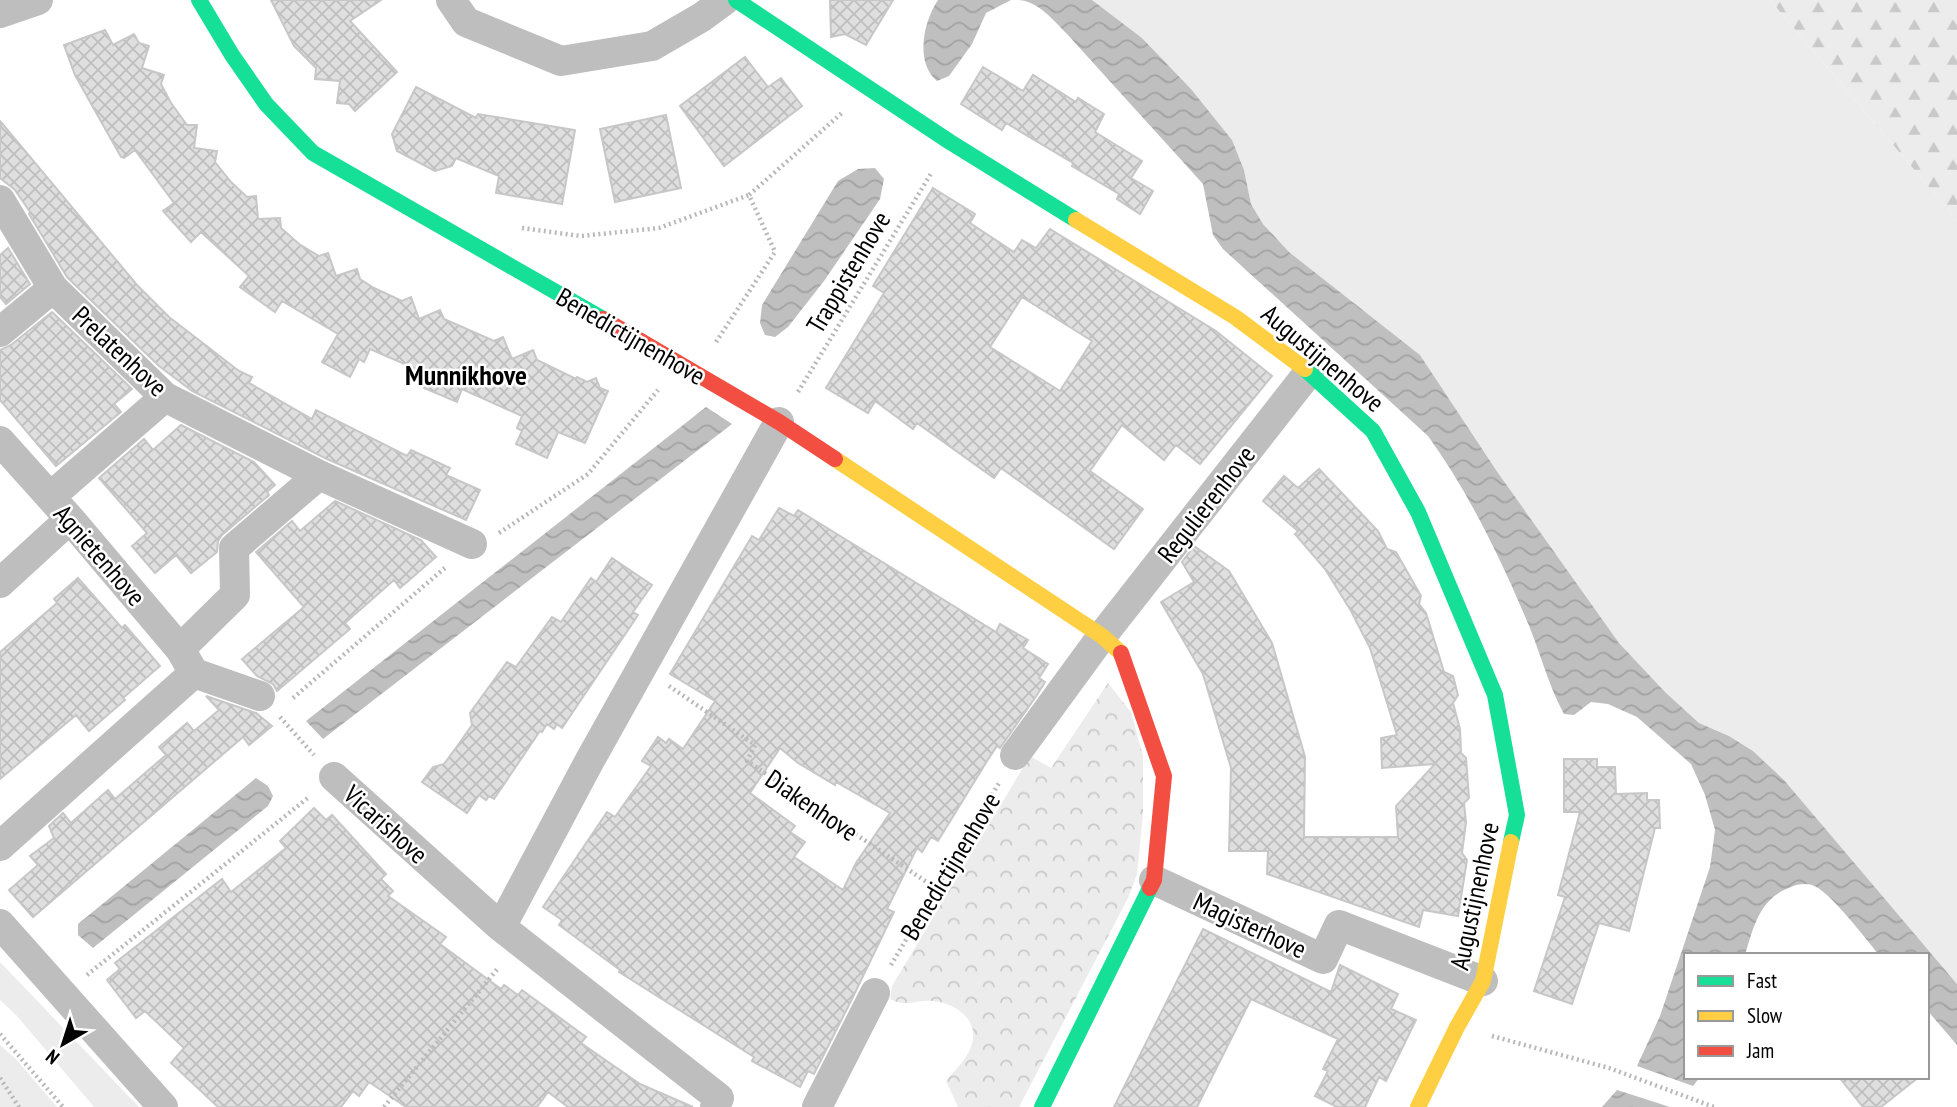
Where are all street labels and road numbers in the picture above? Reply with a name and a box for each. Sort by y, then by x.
street label: Trappistenhove [799,205,897,339]
street label: Benedictijnenhove [551,280,711,392]
street label: Augustijnenhove [1255,297,1391,419]
street label: Prelatenhove [66,299,174,403]
street label: Regulierenhove [1150,439,1262,569]
street label: Agnietenhove [47,498,153,612]
street label: Diakenhove [759,762,865,848]
street label: Vicarishove [336,777,435,870]
street label: Benedictijnenhove [893,786,1007,946]
street label: Augustijnenhove [1442,819,1506,973]
street label: Magisterhove [1188,885,1312,965]

